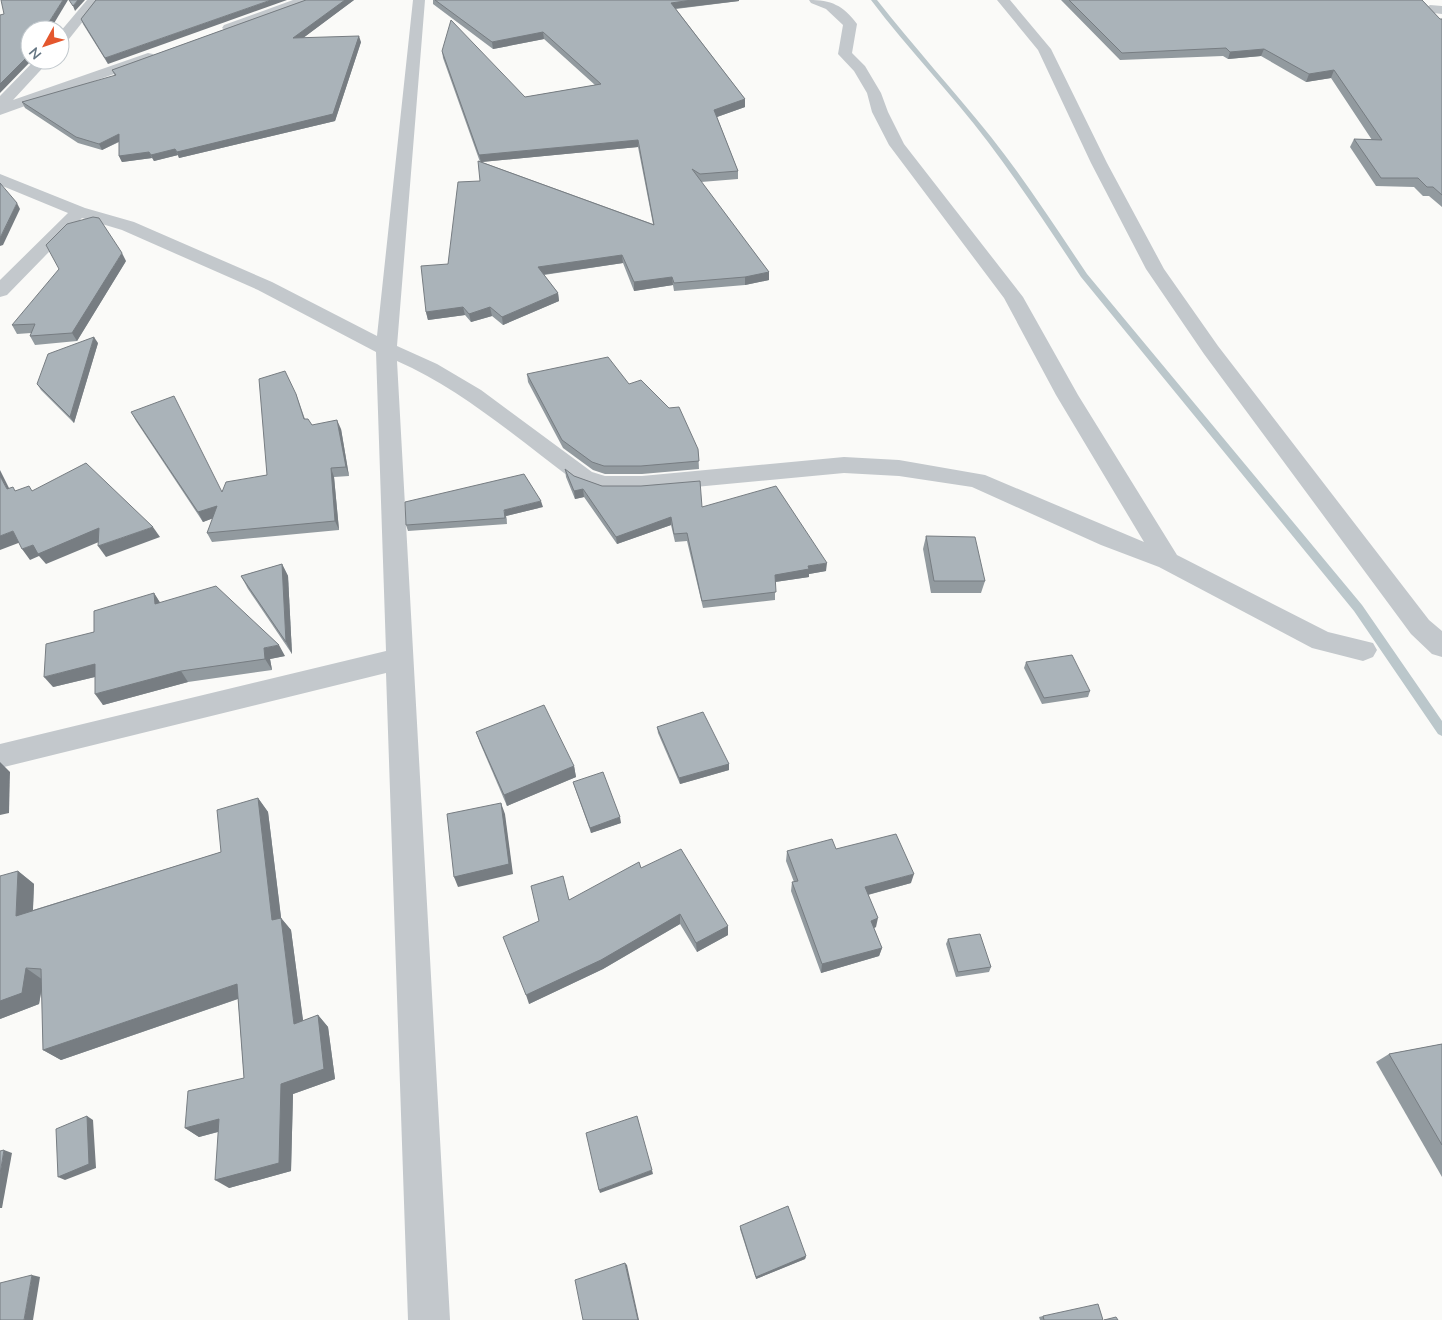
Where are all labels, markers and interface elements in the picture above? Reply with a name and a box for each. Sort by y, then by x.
north arrow [20,20,70,70]
text: N [25,43,46,63]

